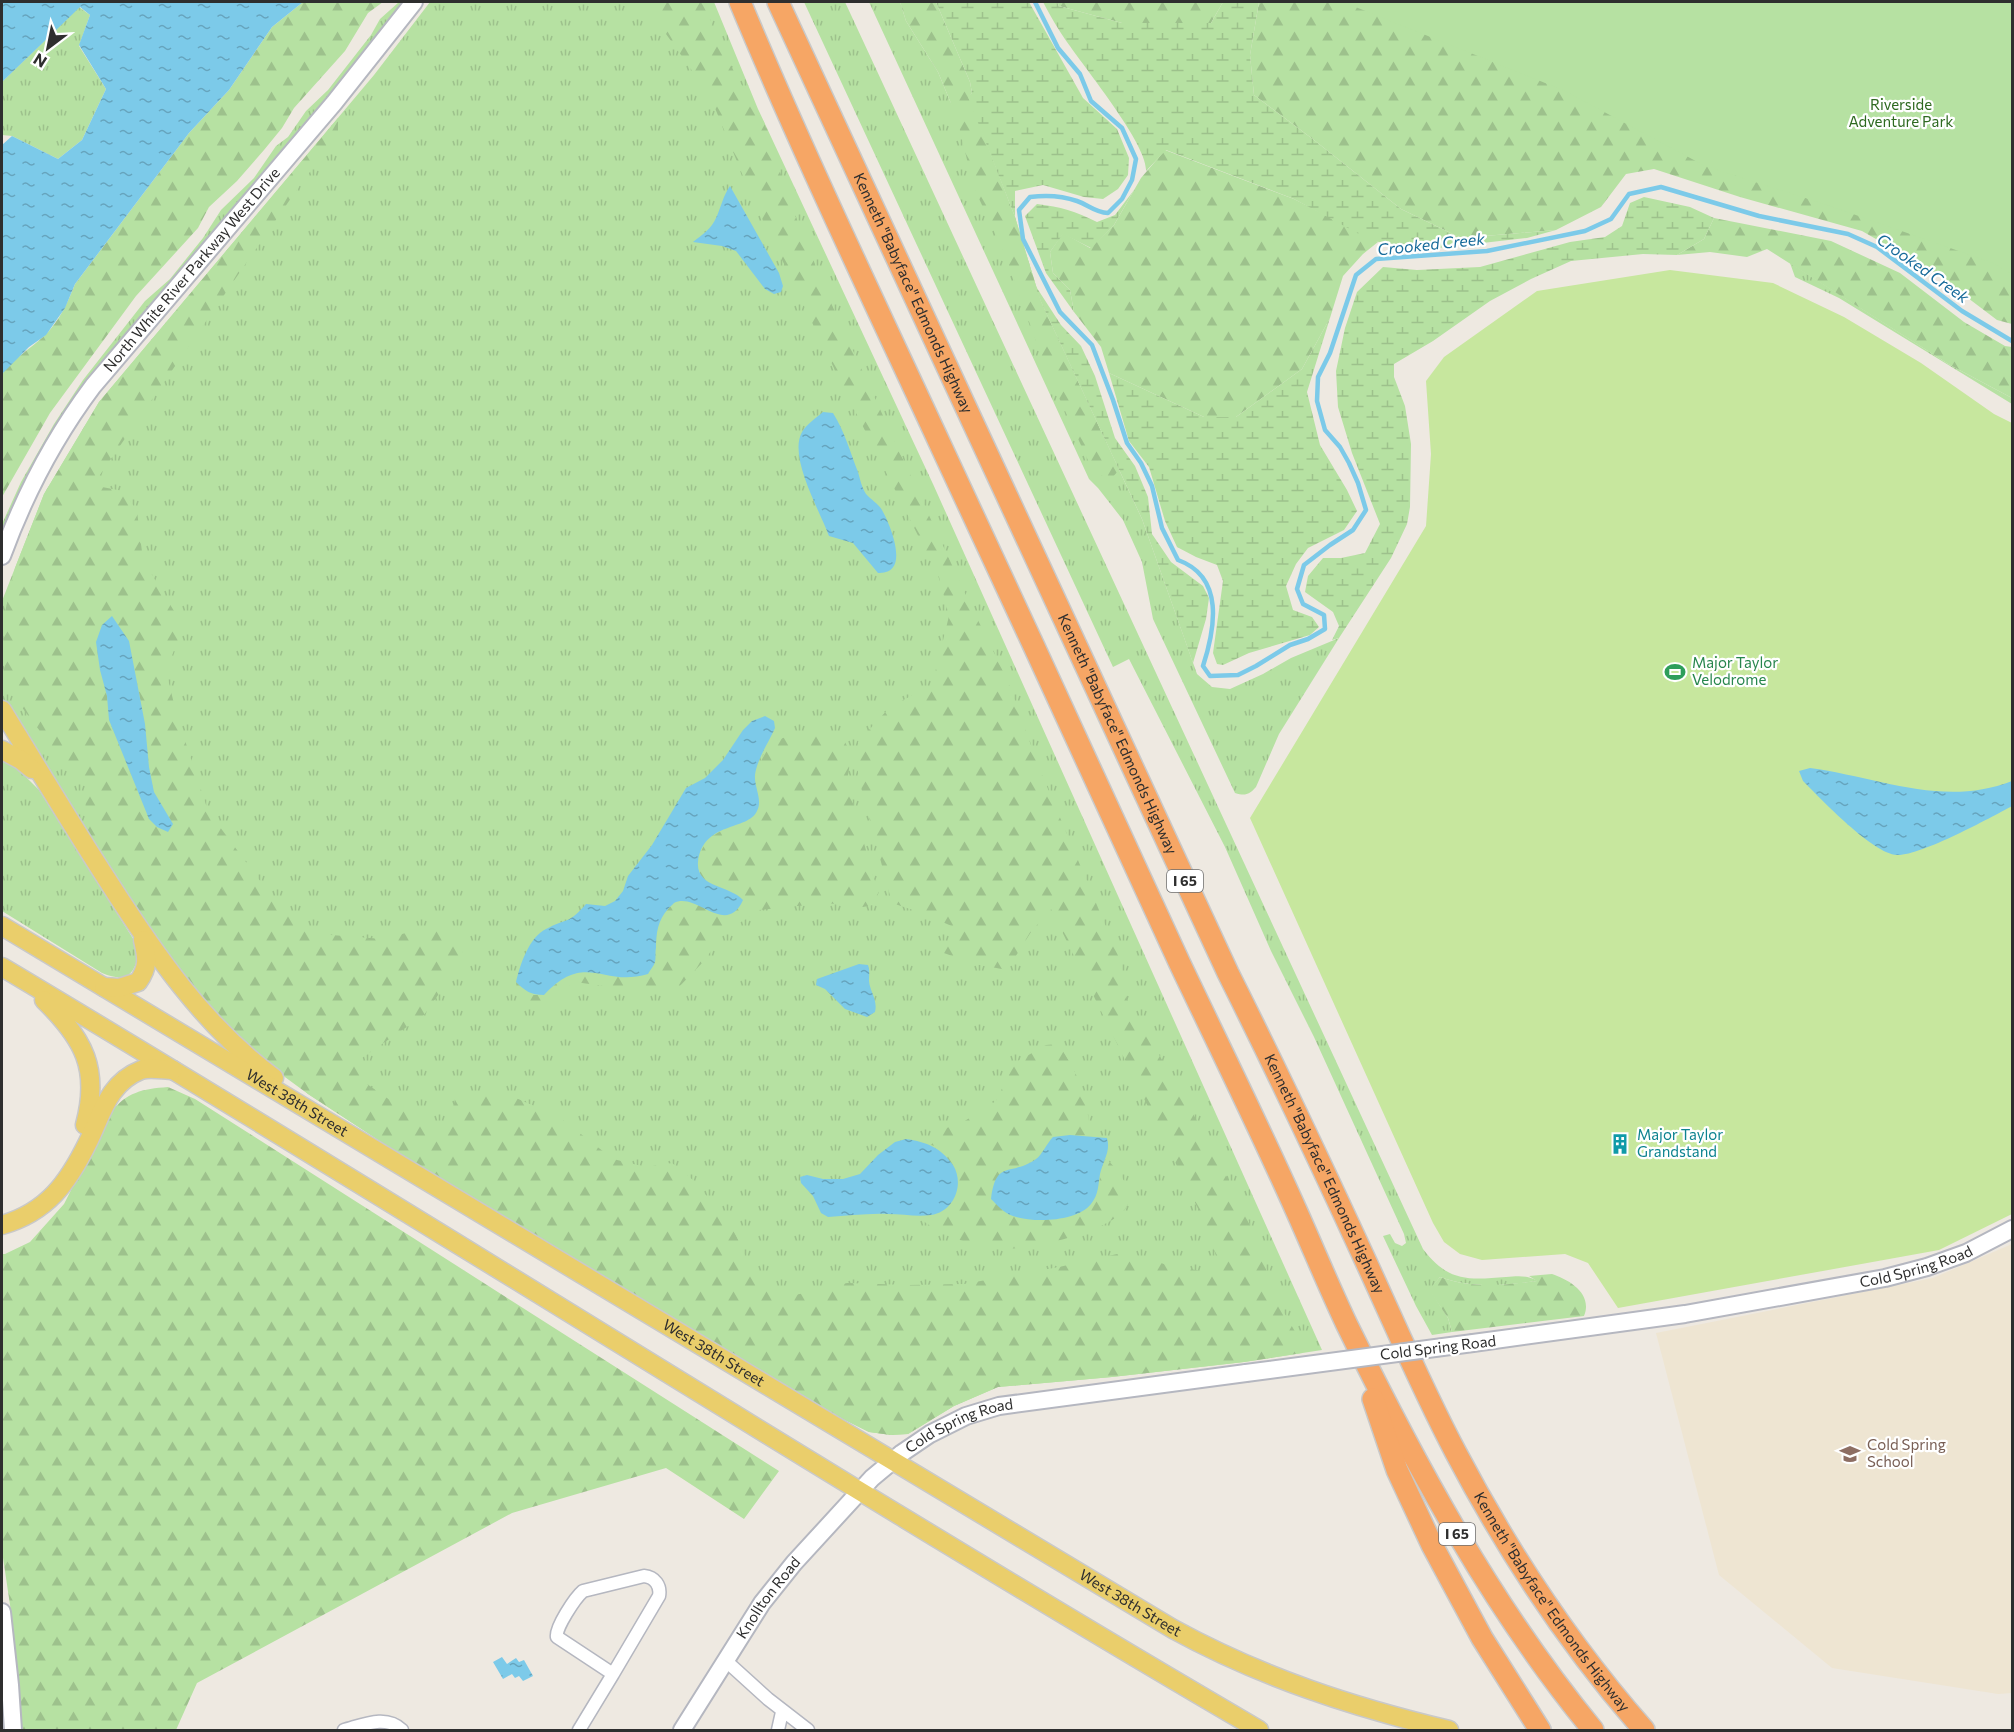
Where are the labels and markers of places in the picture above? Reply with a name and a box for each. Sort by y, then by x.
place label: Major Taylor Velodrome [1692,653,1778,688]
sports icon: Major Taylor Velodrome [1663,660,1687,684]
place label: Major Taylor Grandstand [1637,1125,1723,1160]
building icon: Major Taylor Grandstand [1608,1132,1632,1156]
place label: Cold Spring School [1867,1435,1946,1470]
school or university icon: Cold Spring School [1838,1442,1862,1466]

